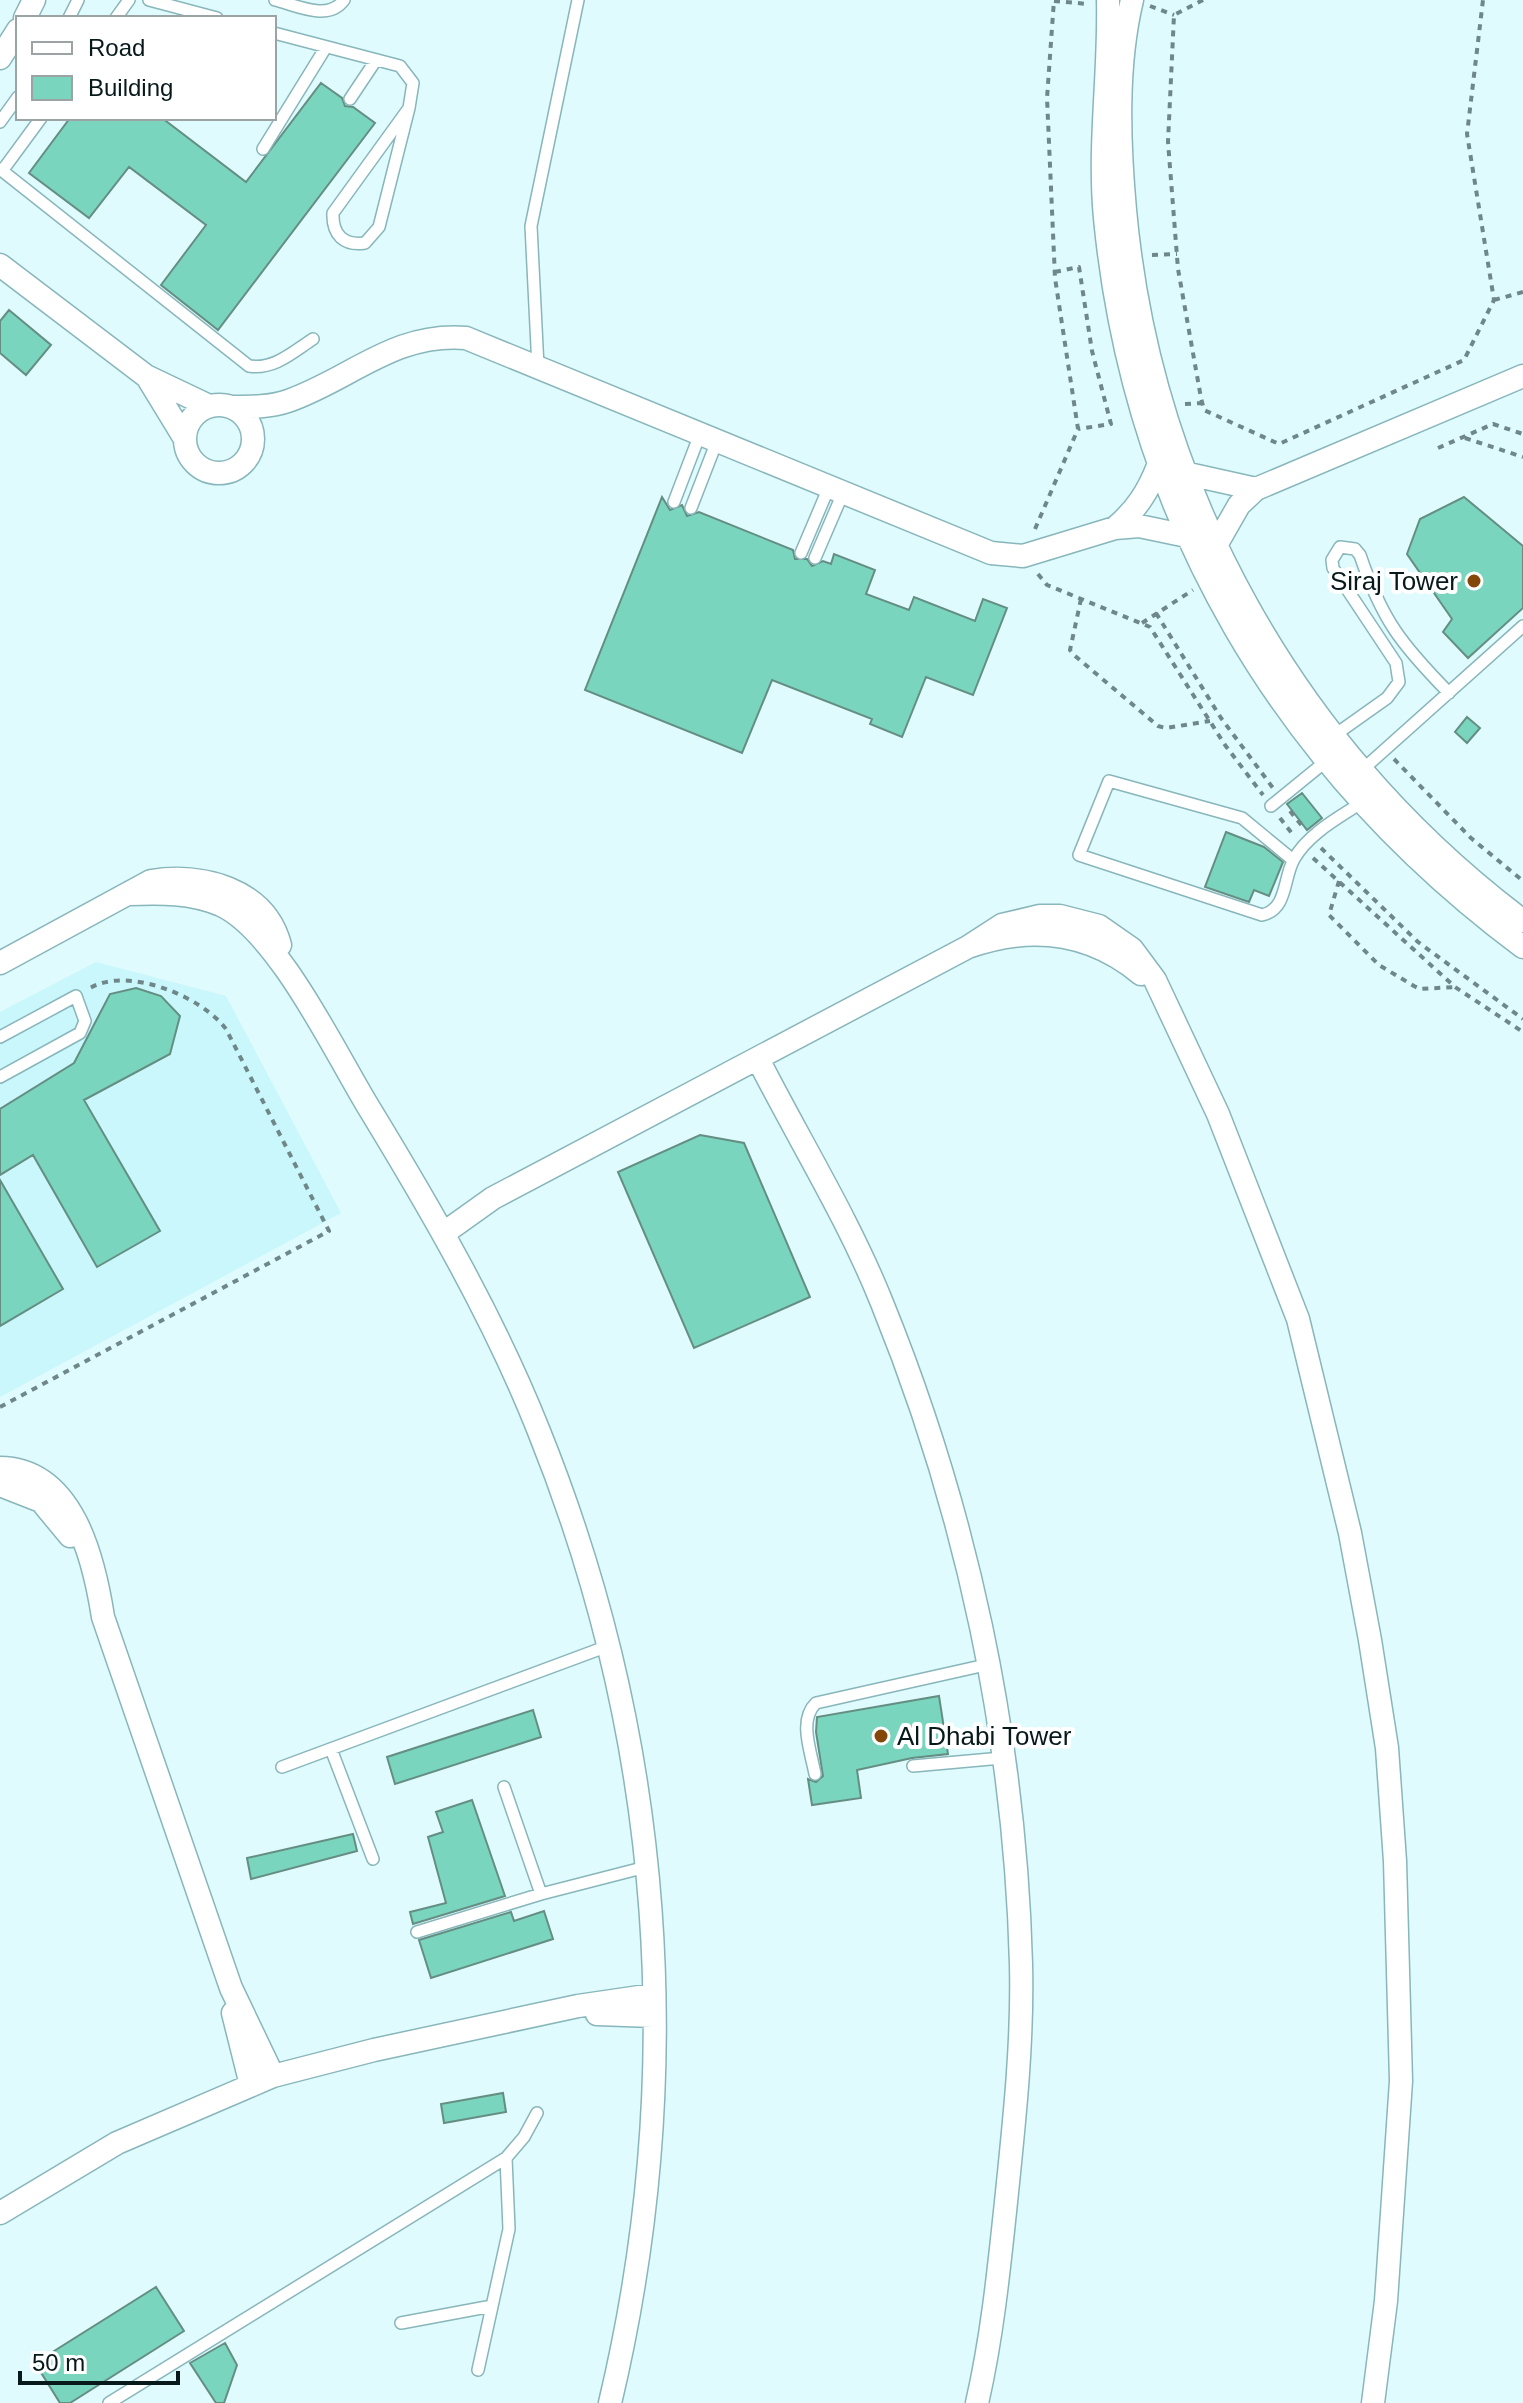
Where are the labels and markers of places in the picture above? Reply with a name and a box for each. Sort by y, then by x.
place label: Siraj Tower [1330,566,1458,596]
marker: Siraj Tower [1465,572,1483,590]
place label: Al Dhabi Tower [897,1721,1072,1751]
marker: Al Dhabi Tower [872,1727,890,1745]

